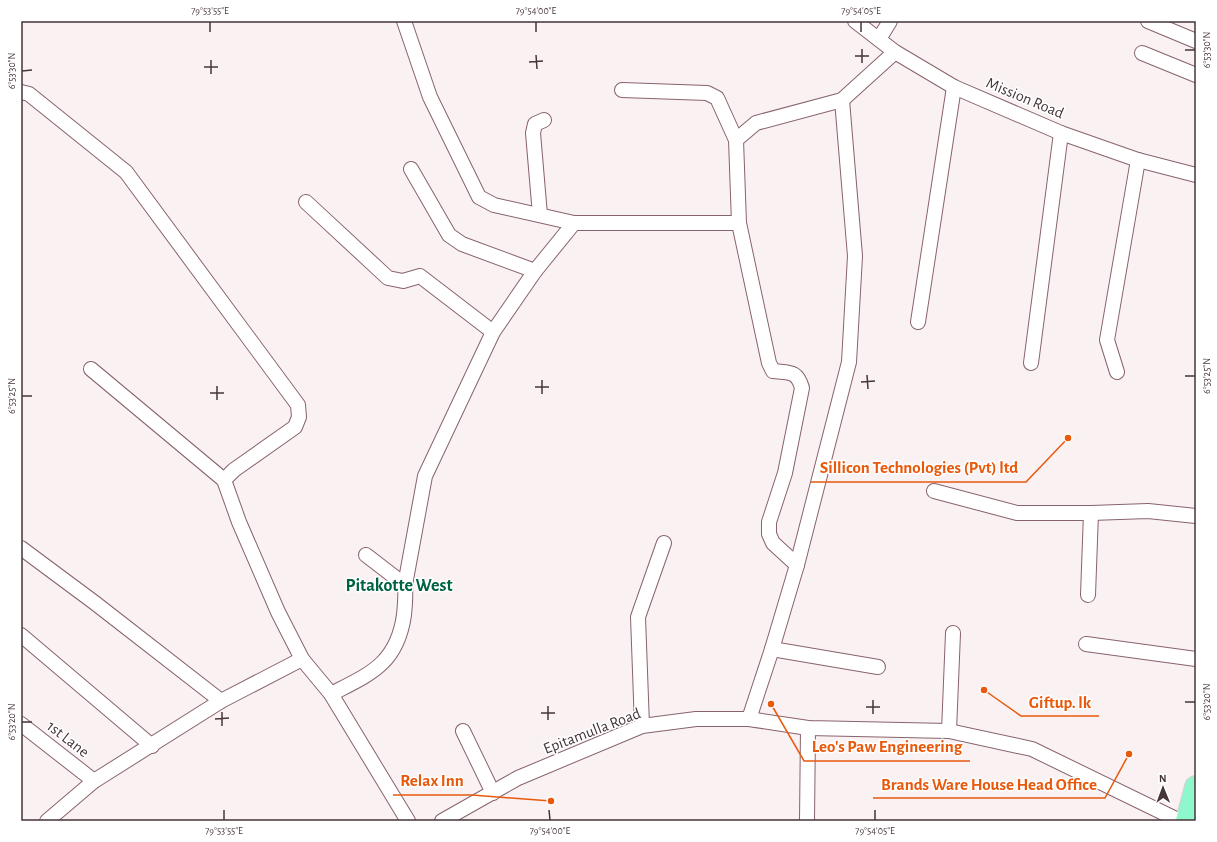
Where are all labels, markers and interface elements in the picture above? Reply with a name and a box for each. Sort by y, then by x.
text: 79°53'55"E [191,6,229,16]
text: 79°54'00"E [516,6,556,16]
text: 79°54'05"E [841,6,881,16]
text: 6°53'30"N [1202,32,1212,68]
text: 6°53'30"N [7,53,17,89]
street label: Mission Road [984,74,1066,122]
text: 6°53'25"N [1202,358,1212,394]
text: 6°53'25"N [7,378,17,414]
callout: Sillicon Technologies (Pvt) ltd [811,453,1026,482]
text: Sillicon Technologies (Pvt) ltd [820,459,1018,476]
district label: Pitakotte West [345,577,453,595]
text: 6°53'20"N [1202,683,1212,721]
callout: Giftup. lk [1021,687,1099,716]
text: Giftup. lk [1029,694,1092,711]
text: 6°53'20"N [7,703,17,741]
street label: Epitamulla Road [541,705,643,757]
street label: 1st Lane [44,718,92,760]
callout: Leo's Paw Engineering [804,732,970,761]
text: Leo's Paw Engineering [812,738,963,755]
callout: Relax Inn [393,766,472,795]
north arrow [1143,768,1183,808]
callout: Brands Ware House Head Office [873,769,1105,798]
text: Relax Inn [400,772,464,789]
text: N [1159,773,1167,784]
text: Brands Ware House Head Office [881,776,1097,793]
text: 79°53'55"E [205,826,243,836]
text: 79°54'00"E [530,826,570,836]
text: 79°54'05"E [855,826,895,836]

